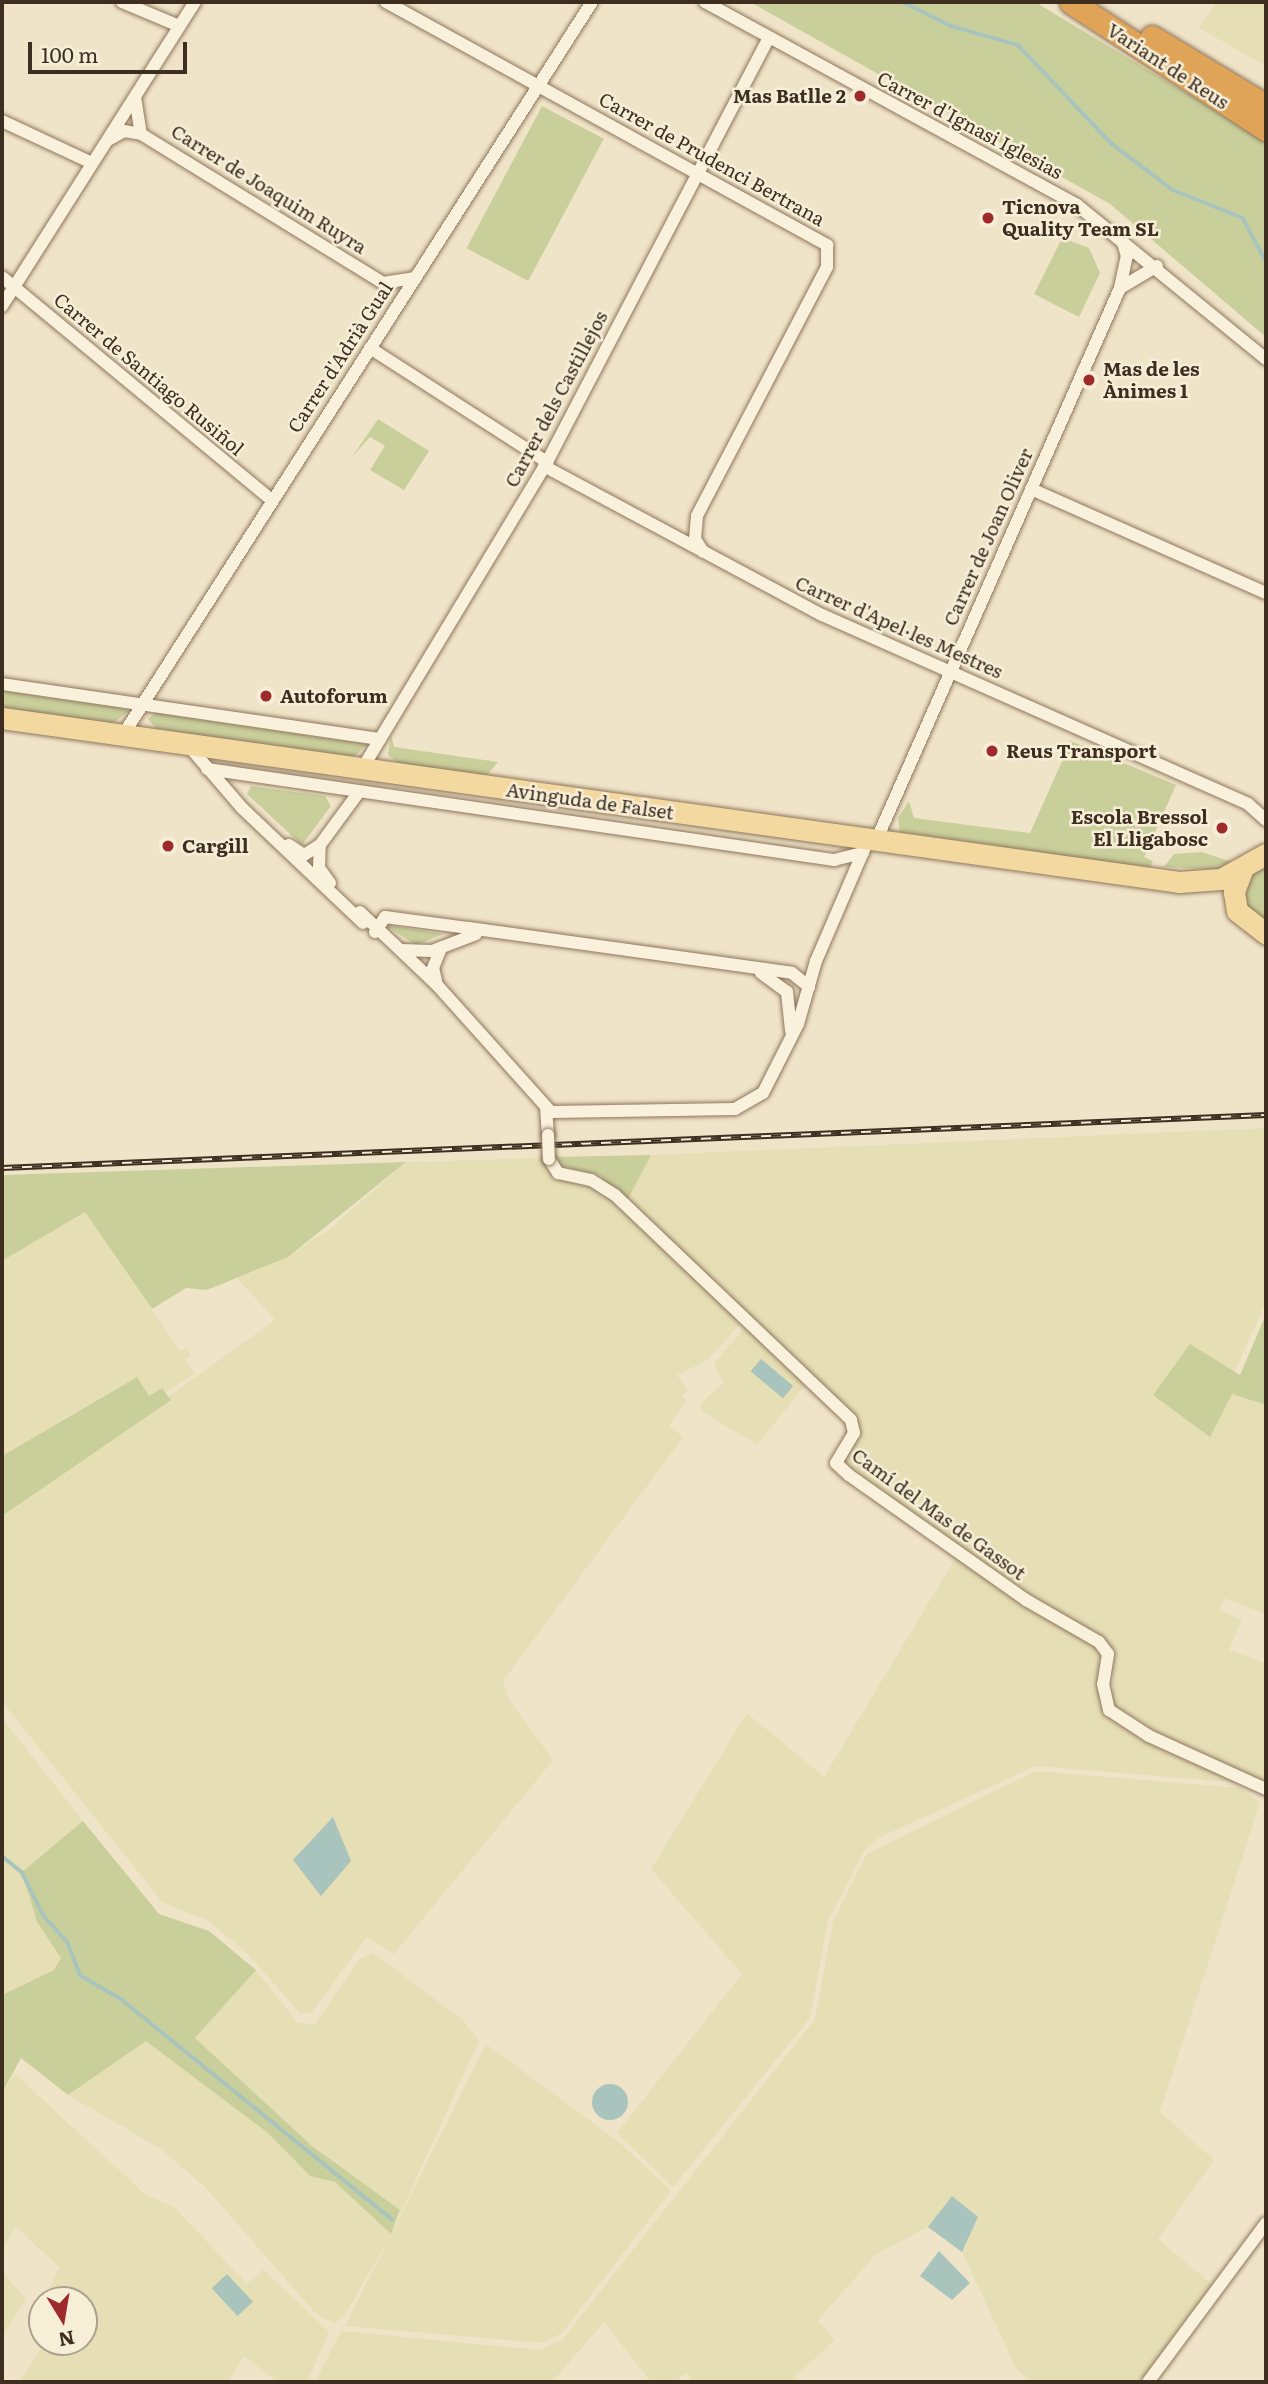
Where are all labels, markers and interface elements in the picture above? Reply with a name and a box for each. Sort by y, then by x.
street label: Variant de Reus [1103,18,1233,114]
scale bar [32,28,191,72]
text: 100 m [41,38,98,69]
street label: Carrer d'Ignasi Iglesias [873,66,1067,184]
place label: Mas Batlle 2 [733,85,846,107]
street label: Carrer de Prudenci Bertrana [595,87,829,231]
marker: Mas Batlle 2 [852,88,868,104]
street label: Carrer de Joaquim Ruyra [167,119,371,259]
place label: Ticnova Quality Team SL [1002,196,1159,240]
marker: Ticnova Quality Team SL [980,210,996,226]
street label: Carrer d'Adrià Gual [283,277,397,437]
street label: Carrer de Santiago Rusiñol [49,288,249,460]
street label: Carrer dels Castillejos [500,307,612,491]
place label: Mas de les Ànimes 1 [1103,358,1200,402]
marker: Mas de les Ànimes 1 [1081,372,1097,388]
street label: Carrer de Joan Oliver [939,445,1037,629]
street label: Carrer d'Apel·les Mestres [792,571,1006,683]
place label: Autoforum [280,685,388,707]
marker: Autoforum [258,688,274,704]
place label: Reus Transport [1006,740,1157,762]
marker: Reus Transport [984,743,1000,759]
street label: Avinguda de Falset [505,778,675,824]
place label: Escola Bressol El Lligabosc [1071,806,1208,850]
marker: Escola Bressol El Lligabosc [1214,820,1230,836]
place label: Cargill [182,835,249,857]
marker: Cargill [160,838,176,854]
street label: Camí del Mas de Gassot [848,1443,1030,1585]
north arrow [28,2286,98,2356]
text: N [56,2324,77,2355]

